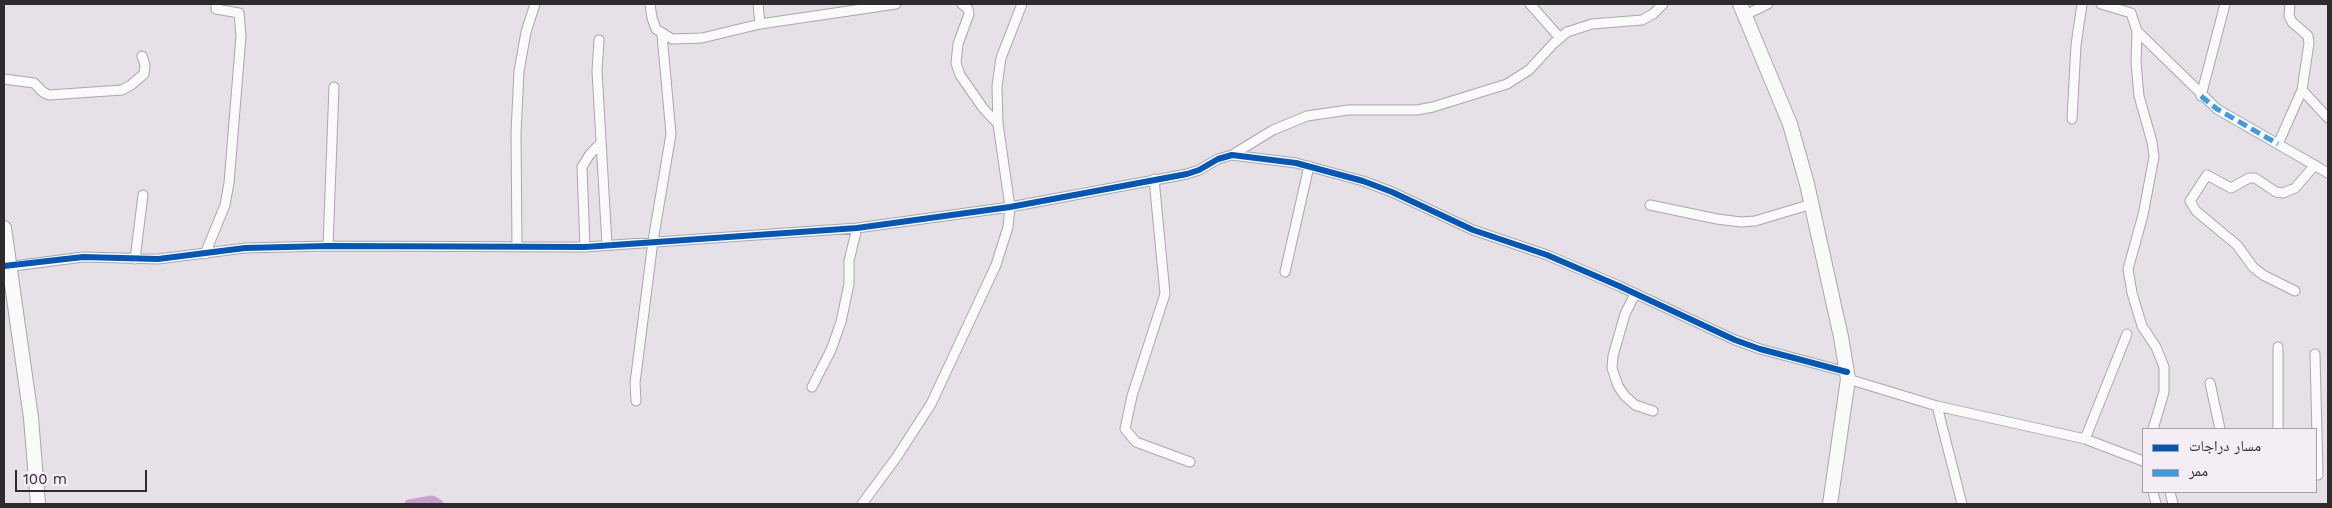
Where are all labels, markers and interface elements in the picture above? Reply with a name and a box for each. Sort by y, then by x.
legend [2142,428,2317,493]
text: مسار دراجات [2189,437,2261,455]
scale bar [18,460,150,492]
text: ممر [2189,462,2208,480]
text: 100 m [23,470,67,488]

